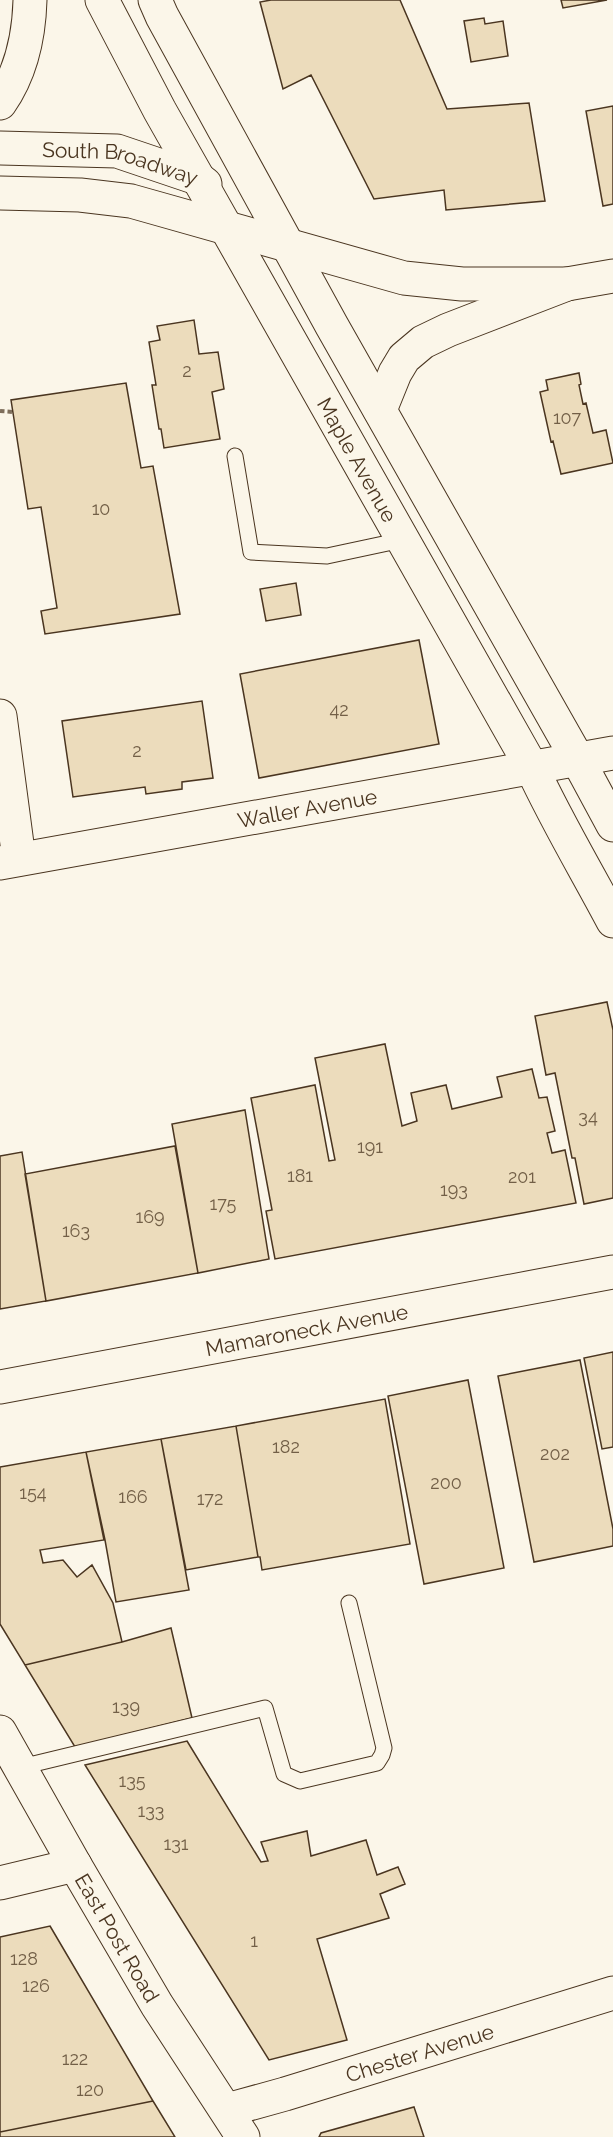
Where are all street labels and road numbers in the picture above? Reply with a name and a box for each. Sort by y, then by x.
street label: South Broadway [42,137,201,190]
street label: Maple Avenue [312,393,403,526]
street label: Waller Avenue [235,783,379,833]
street label: Mamaroneck Avenue [203,1298,410,1361]
street label: East Post Road [70,1869,165,2007]
street label: Chester Avenue [342,2018,497,2087]

